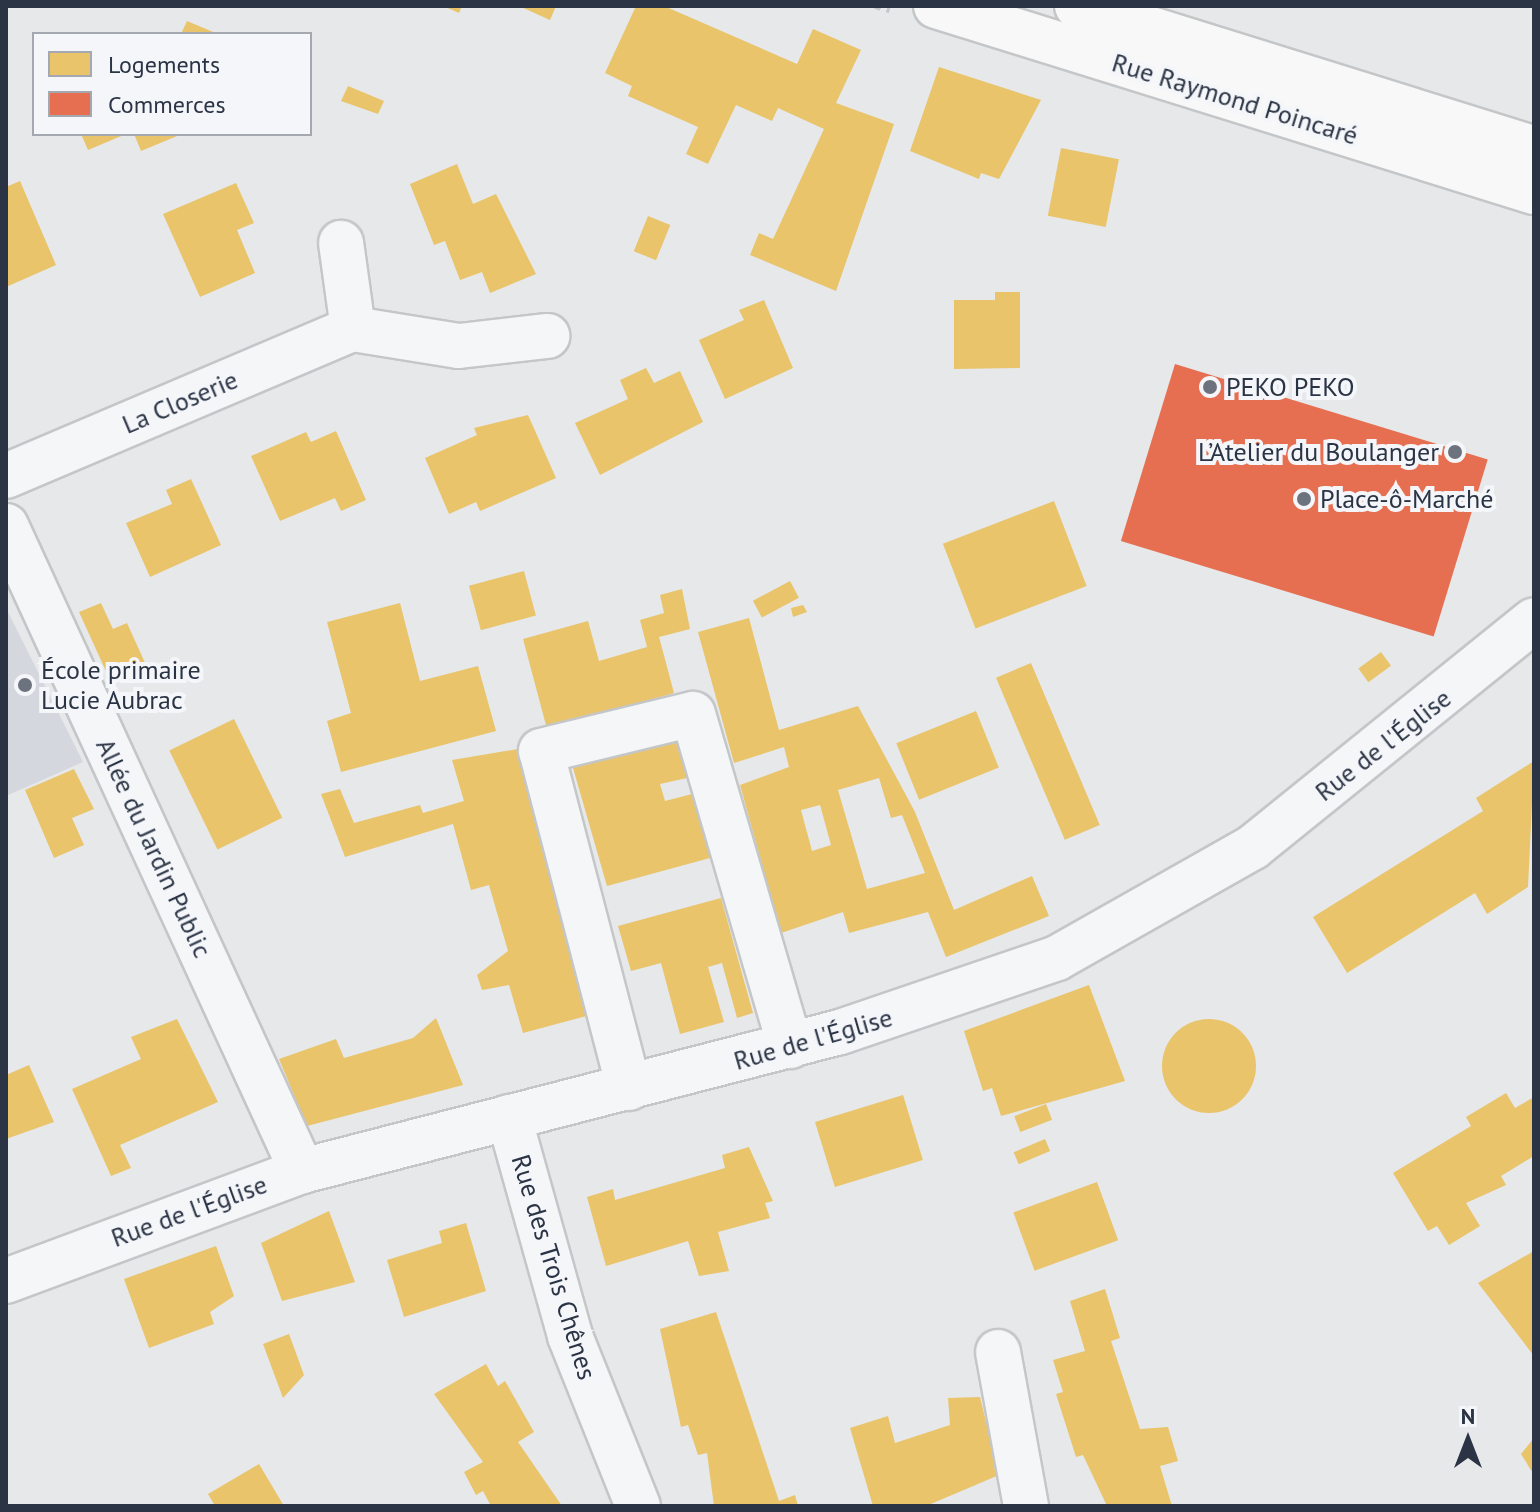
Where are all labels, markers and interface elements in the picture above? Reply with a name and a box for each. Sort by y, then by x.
legend [32,32,312,136]
street label: Rue Raymond Poincaré [1108,47,1362,151]
text: Logements [108,49,220,80]
text: Commerces [108,89,226,120]
street label: La Closerie [118,364,242,440]
place label: PEKO PEKO [1226,371,1355,403]
marker: PEKO PEKO [1201,378,1219,396]
place label: L’Atelier du Boulanger [1198,436,1439,468]
marker: L’Atelier du Boulanger [1446,443,1464,461]
place label: Place-ô-Marché [1320,483,1493,515]
marker: Place-ô-Marché [1295,490,1313,508]
place label: École primaire Lucie Aubrac [41,654,201,716]
marker: École primaire Lucie Aubrac [16,676,34,694]
street label: Rue de l'Église [1309,682,1457,808]
street label: Allée du Jardin Public [90,734,218,962]
street label: Rue de l'Église [730,1001,896,1077]
street label: Rue des Trois Chênes [505,1150,603,1384]
street label: Rue de l'Église [107,1168,271,1254]
north arrow [1428,1400,1508,1480]
text: N [1461,1402,1475,1430]

